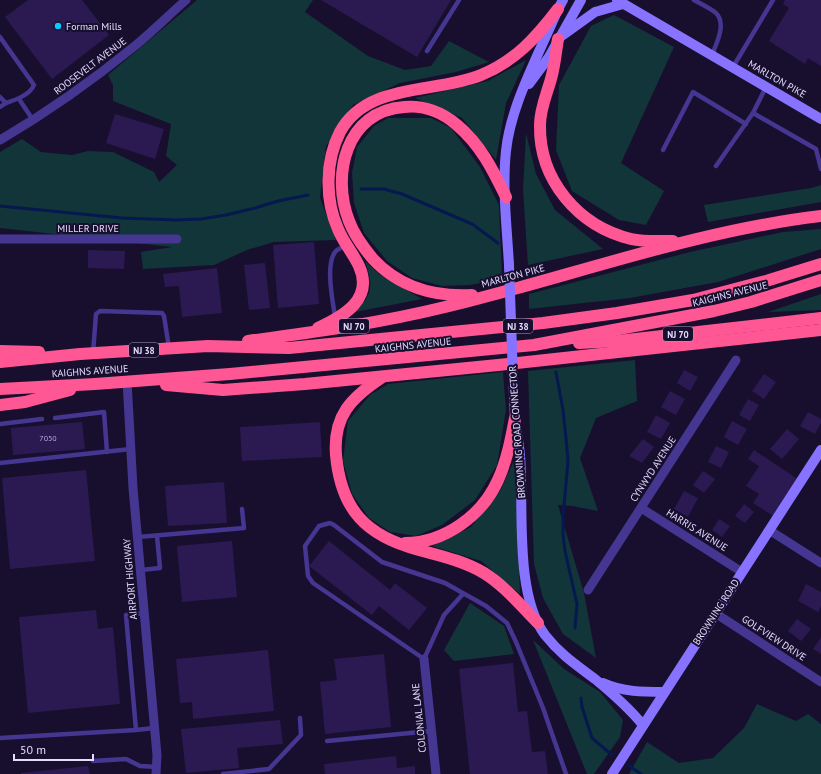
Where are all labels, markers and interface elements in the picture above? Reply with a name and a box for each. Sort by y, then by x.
place label: Forman Mills [66,20,122,33]
marker: Forman Mills [53,21,63,31]
street label: ROOSEVELT AVENUE [51,35,129,97]
street label: MARLTON PIKE [746,57,808,101]
street label: MILLER DRIVE [57,222,119,235]
street label: MARLTON PIKE [480,261,546,291]
street label: KAIGHNS AVENUE [691,278,769,310]
road number: NJ 70 [339,319,369,333]
road number: NJ 38 [503,319,533,333]
road number: NJ 70 [663,327,693,341]
street label: KAIGHNS AVENUE [374,335,452,355]
road number: NJ 38 [129,343,159,357]
street label: KAIGHNS AVENUE [51,362,129,380]
street label: BROWNING ROAD CONNECTOR [506,365,528,499]
house number: 7050 [39,433,57,443]
street label: CYNWYD AVENUE [627,434,679,504]
street label: HARRIS AVENUE [664,506,730,554]
street label: AIRPORT HIGHWAY [120,537,140,620]
street label: BROWNING ROAD [690,577,742,647]
street label: GOLFVIEW DRIVE [739,612,809,664]
street label: COLONIAL LANE [409,683,429,753]
scale bar [14,736,93,762]
text: 50 m [20,742,46,757]

